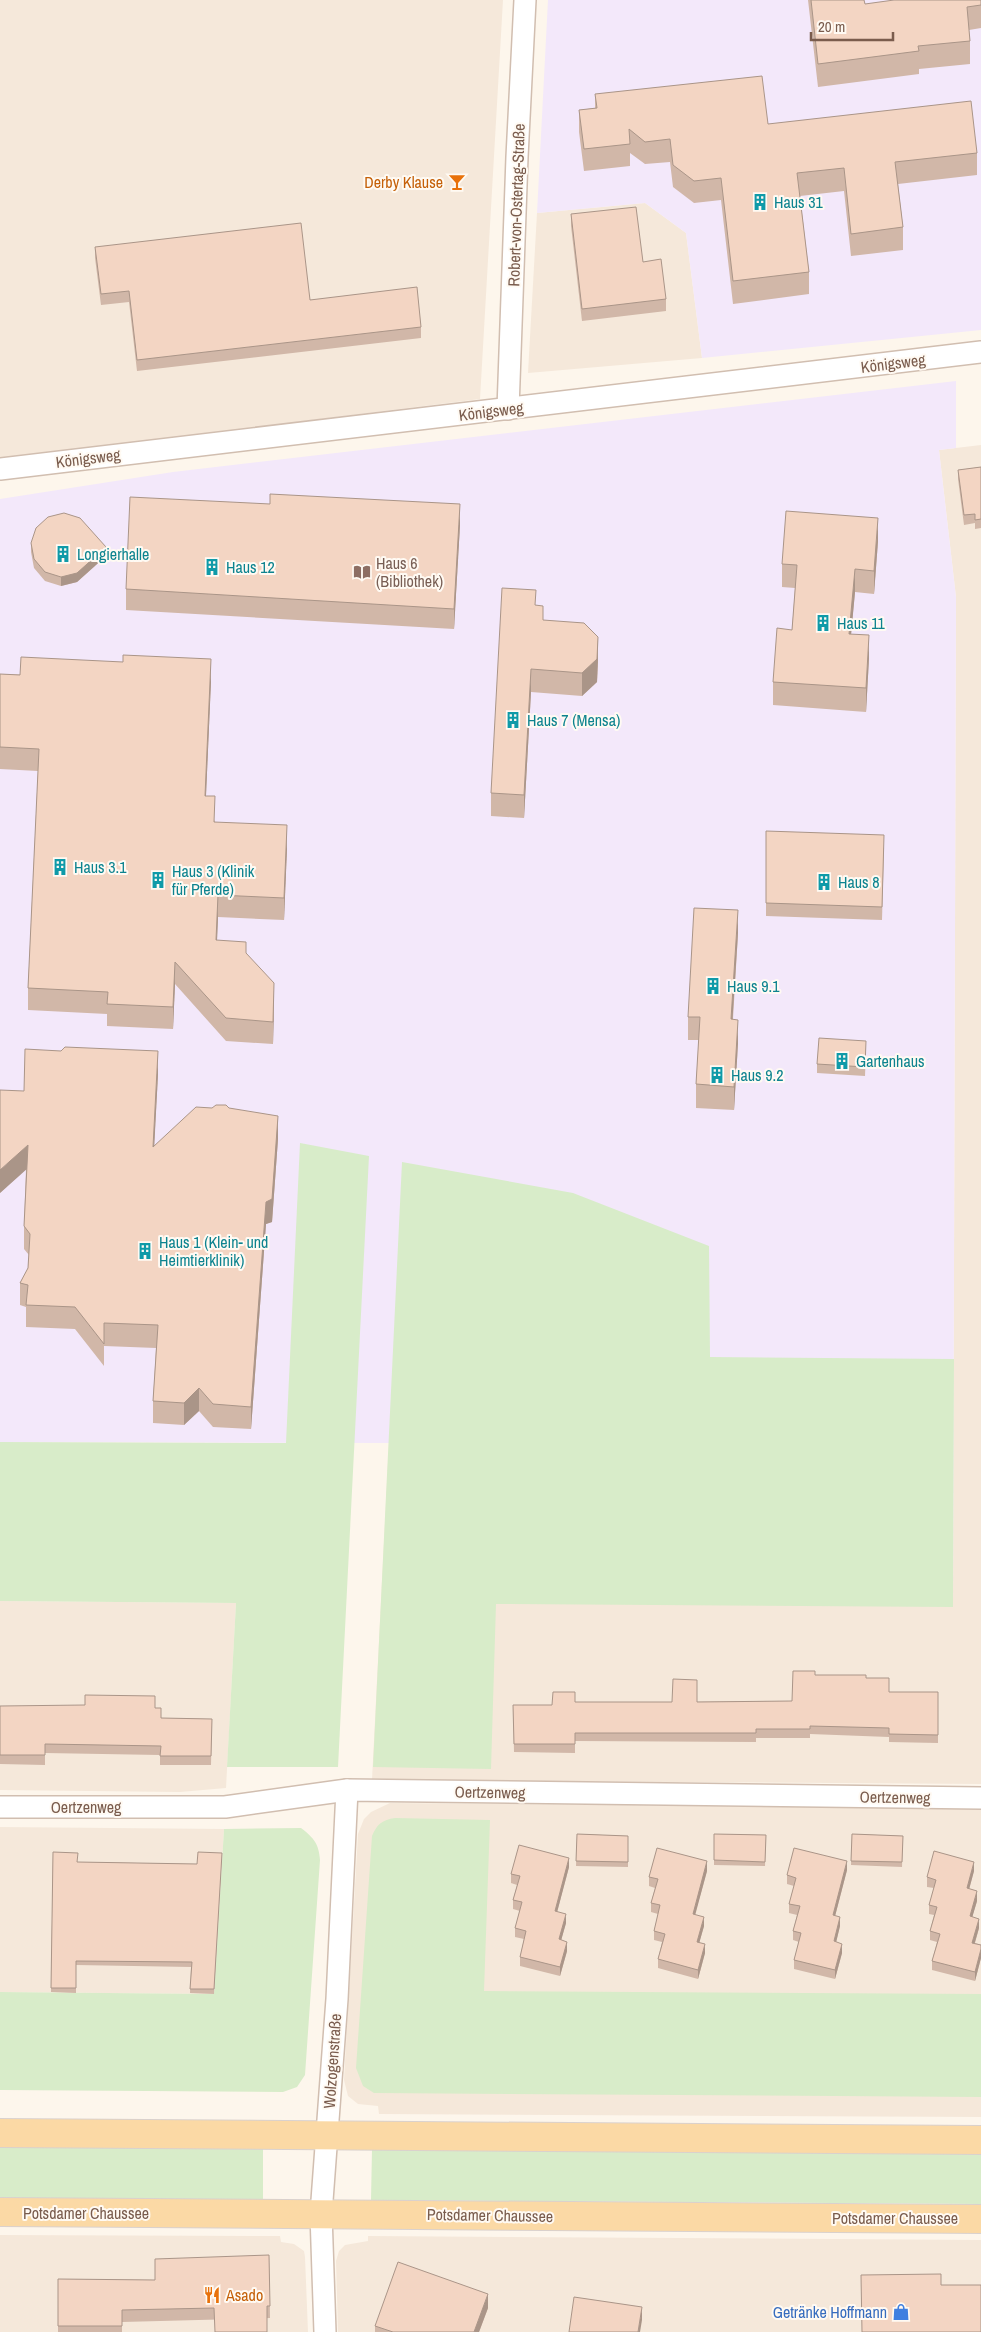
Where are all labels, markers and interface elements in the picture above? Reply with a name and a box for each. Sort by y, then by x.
scale bar [811,10,894,42]
text: 20 m [818,16,845,37]
street label: Robert-von-Ostertag-Straße [502,123,530,287]
place label: Derby Klause [364,171,443,193]
bar icon: Derby Klause [447,172,467,192]
place label: Haus 31 [774,191,824,213]
building icon: Haus 31 [750,192,770,212]
street label: Königsweg [859,348,927,378]
street label: Königsweg [457,396,525,426]
street label: Königsweg [54,443,122,473]
place label: Longierhalle [77,543,149,565]
building icon: Longierhalle [53,544,73,564]
place label: Haus 6 (Bibliothek) [376,552,443,592]
place label: Haus 12 [226,556,275,578]
building icon: Haus 12 [202,557,222,577]
library icon: Haus 6 (Bibliothek) [352,562,372,582]
place label: Haus 11 [837,612,886,634]
building icon: Haus 11 [813,613,833,633]
place label: Haus 7 (Mensa) [527,709,620,731]
building icon: Haus 7 (Mensa) [503,710,523,730]
place label: Haus 3.1 [74,856,127,878]
building icon: Haus 3.1 [50,857,70,877]
place label: Haus 3 (Klinik für Pferde) [172,860,255,900]
building icon: Haus 3 (Klinik für Pferde) [148,870,168,890]
place label: Haus 8 [838,871,880,893]
building icon: Haus 8 [814,872,834,892]
place label: Haus 9.1 [727,975,780,997]
building icon: Haus 9.1 [703,976,723,996]
place label: Gartenhaus [856,1050,925,1072]
building icon: Gartenhaus [832,1051,852,1071]
place label: Haus 9.2 [731,1064,784,1086]
building icon: Haus 9.2 [707,1065,727,1085]
place label: Haus 1 (Klein- und Heimtierklinik) [159,1231,268,1271]
building icon: Haus 1 (Klein- und Heimtierklinik) [135,1241,155,1261]
street label: Oertzenweg [454,1780,526,1804]
street label: Oertzenweg [859,1785,931,1809]
street label: Oertzenweg [51,1796,122,1818]
street label: Wolzogenstraße [318,2013,346,2109]
street label: Potsdamer Chaussee [23,2202,149,2224]
street label: Potsdamer Chaussee [427,2203,553,2227]
street label: Potsdamer Chaussee [832,2207,958,2229]
place label: Asado [225,2284,263,2306]
restaurant icon: Asado [202,2285,222,2305]
place label: Getränke Hoffmann [773,2301,887,2323]
shop icon: Getränke Hoffmann [891,2302,911,2322]

